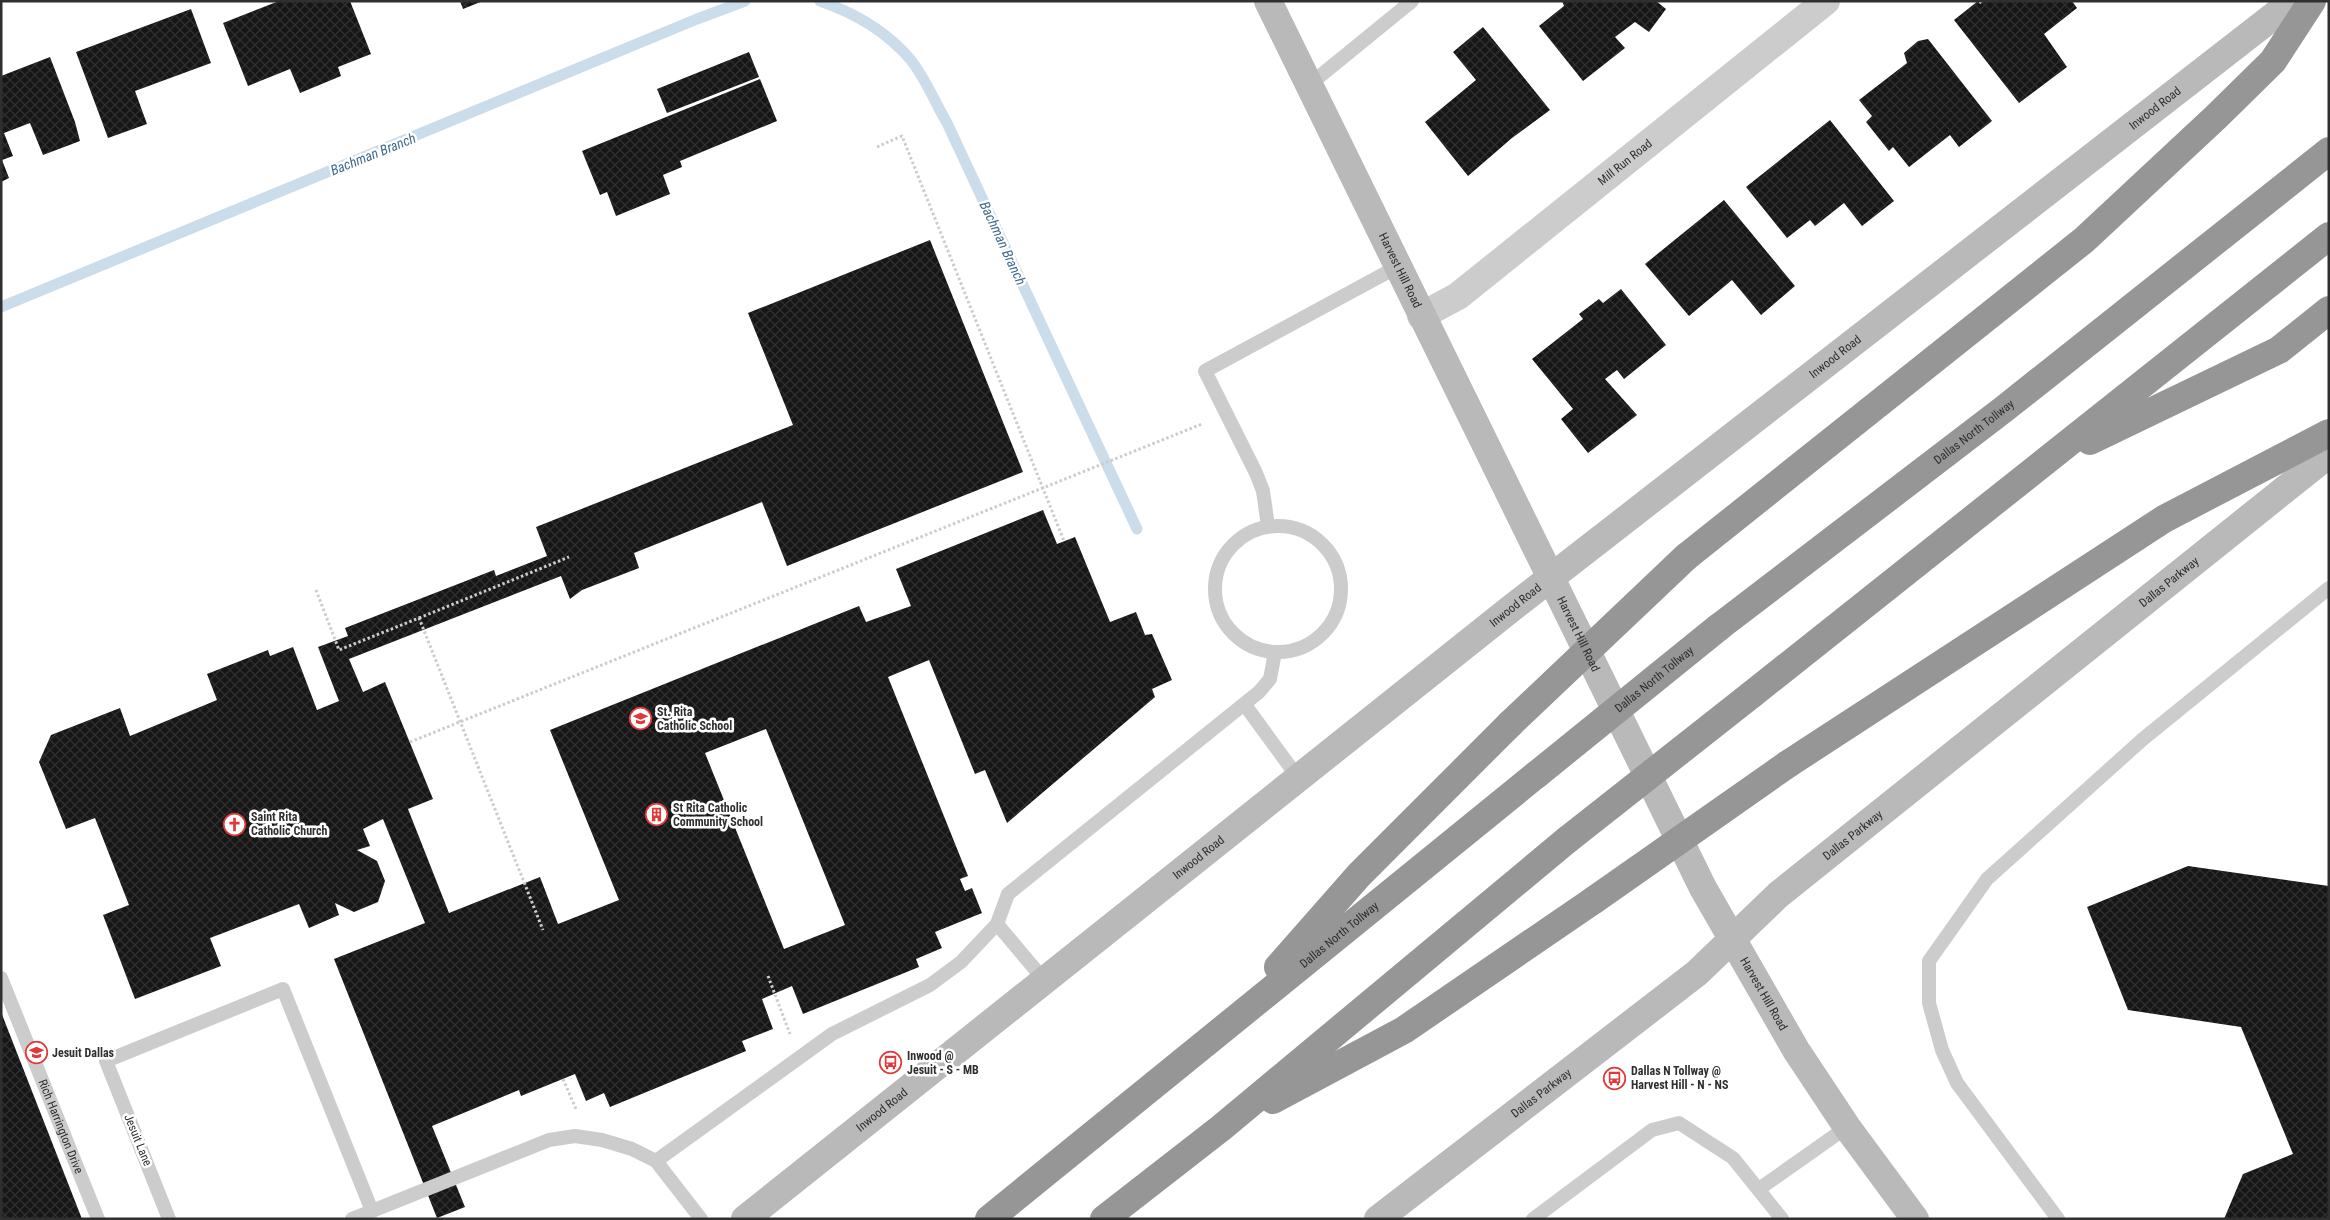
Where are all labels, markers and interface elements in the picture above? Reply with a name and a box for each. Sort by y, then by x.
street label: Inwood Road [2126,84,2184,133]
water label: Bachman Branch [328,130,418,178]
street label: Mill Run Road [1595,136,1655,188]
water label: Bachman Branch [977,199,1029,287]
street label: Harvest Hill Road [1376,230,1424,310]
street label: Inwood Road [1807,332,1864,381]
street label: Dallas North Tollway [1931,397,2017,467]
street label: Dallas Parkway [2136,554,2201,610]
street label: Inwood Road [1487,581,1544,630]
street label: Harvest Hill Road [1554,594,1603,674]
street label: Dallas North Tollway [1612,643,1696,715]
place label: St. Rita Catholic School [657,705,732,733]
school or university icon: St. Rita Catholic School [629,707,653,731]
place label: St Rita Catholic Community School [673,801,763,829]
building icon: St Rita Catholic Community School [645,803,669,827]
street label: Dallas Parkway [1820,807,1885,863]
place label: Saint Rita Catholic Church [251,810,327,838]
church icon: Saint Rita Catholic Church [223,812,247,836]
street label: Inwood Road [1170,833,1227,882]
street label: Dallas North Tollway [1297,899,1381,971]
street label: Harvest Hill Road [1737,955,1790,1033]
school or university icon: Jesuit Dallas [24,1041,48,1065]
place label: Jesuit Dallas [52,1046,115,1060]
place label: Inwood @ Jesuit - S - MB [907,1049,979,1077]
bus stop icon: Inwood @ Jesuit - S - MB [879,1051,903,1075]
place label: Dallas N Tollway @ Harvest Hill - N - NS [1631,1064,1729,1092]
street label: Dallas Parkway [1508,1066,1574,1121]
bus stop icon: Dallas N Tollway @ Harvest Hill - N - NS [1603,1066,1627,1090]
street label: Rich Harrington Drive [36,1077,86,1176]
street label: Inwood Road [853,1085,910,1135]
street label: Jesuit Lane [121,1112,155,1168]

